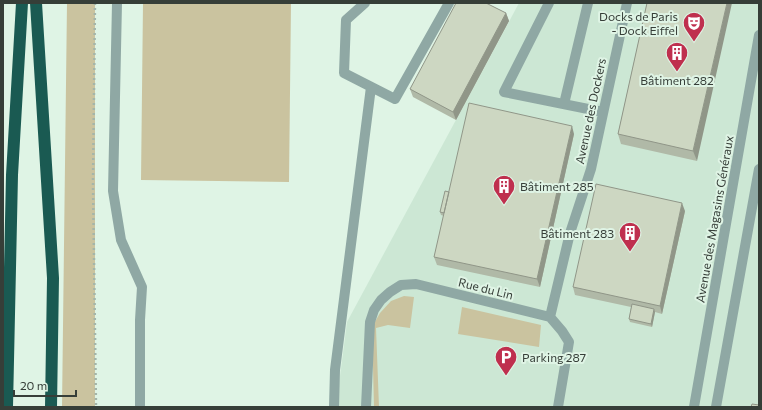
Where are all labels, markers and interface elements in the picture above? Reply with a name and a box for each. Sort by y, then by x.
place label: Docks de Paris - Dock Eiffel [599,9,678,37]
theatre icon: Docks de Paris - Dock Eiffel [681,10,707,43]
building icon: Bâtiment 282 [664,40,690,73]
street label: Avenue des Dockers [572,57,608,165]
place label: Bâtiment 282 [640,73,714,87]
street label: Avenue des Magasins Généraux [692,134,736,304]
building icon: Bâtiment 285 [491,173,517,206]
place label: Bâtiment 285 [520,179,594,193]
building icon: Bâtiment 283 [617,220,643,253]
place label: Bâtiment 283 [540,226,614,240]
street label: Rue du Lin [457,274,515,302]
parking icon: Parking 287 [493,344,519,377]
place label: Parking 287 [522,350,586,364]
scale bar [14,372,76,398]
text: 20 m [20,378,47,392]

